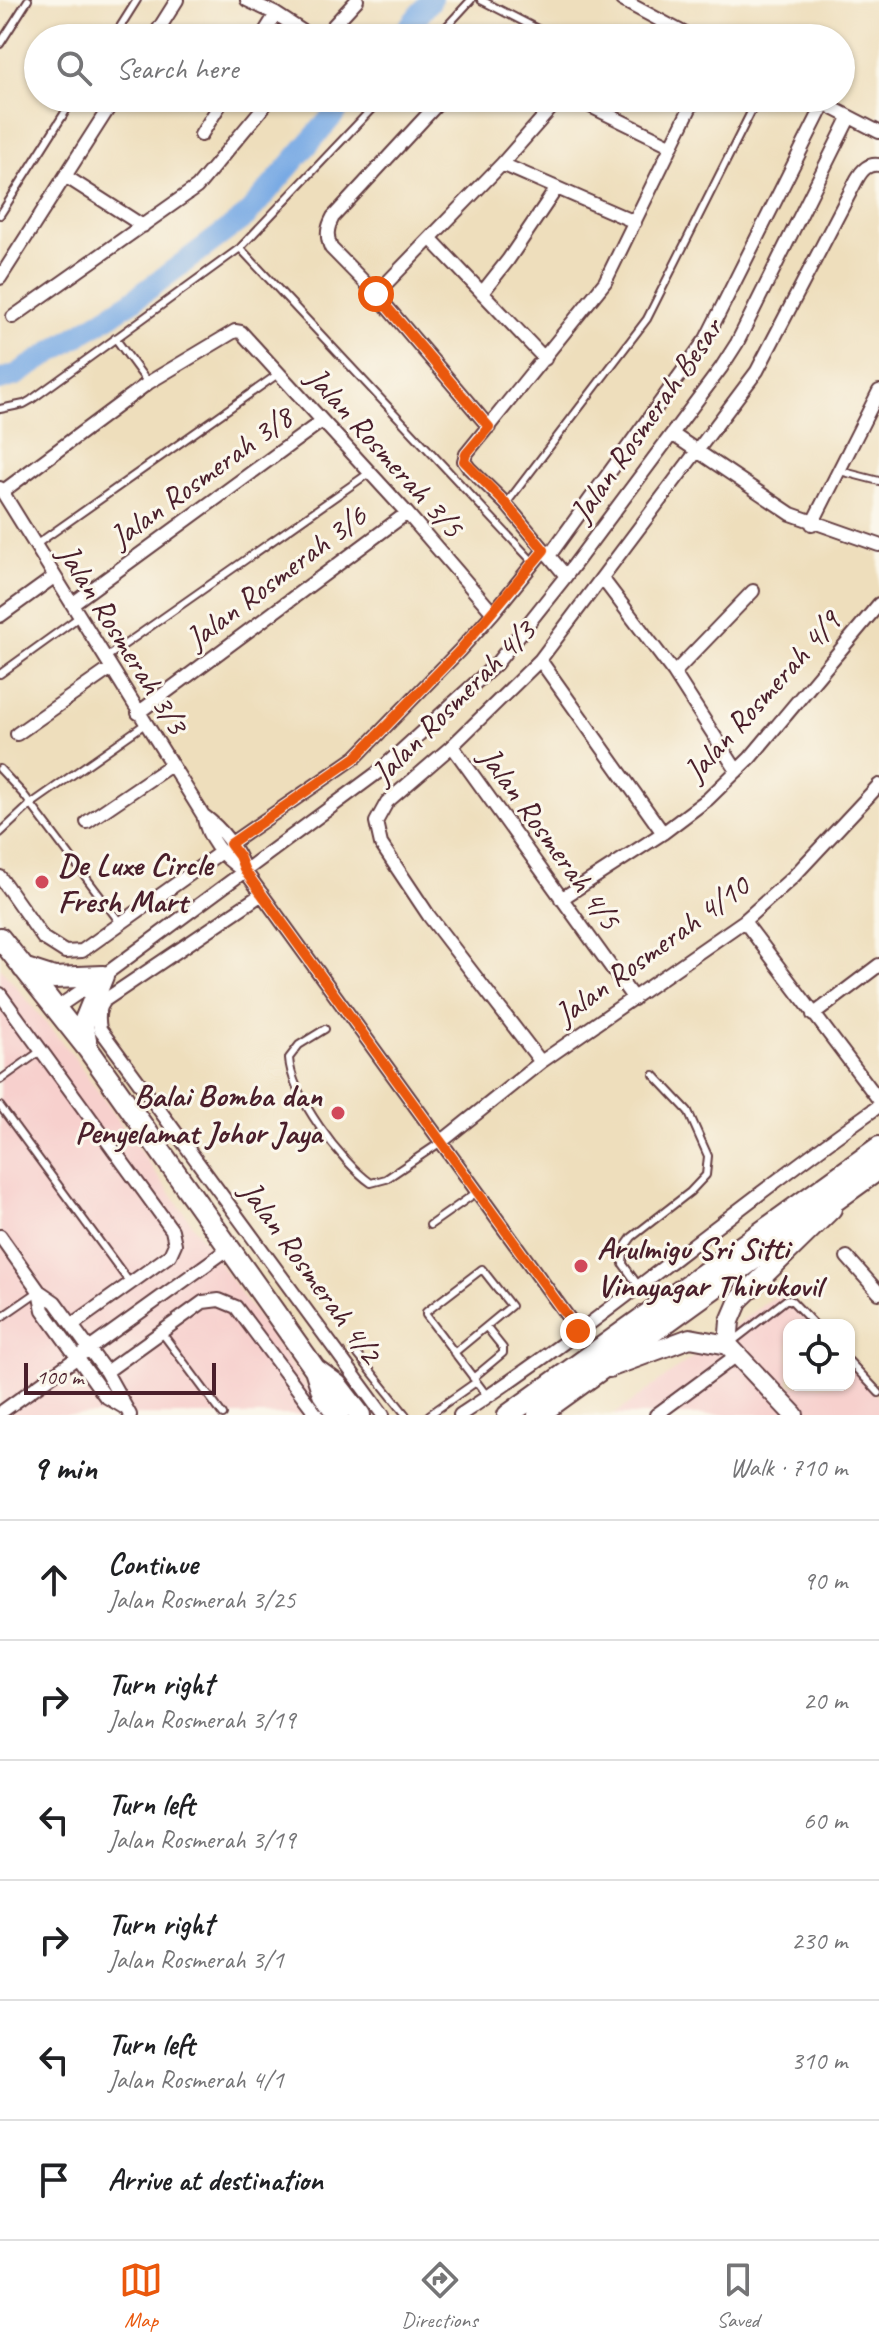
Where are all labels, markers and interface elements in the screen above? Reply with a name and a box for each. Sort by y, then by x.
search box [24,24,855,112]
icon: search [52,46,96,90]
text: Search here [116,49,238,87]
route start [358,276,394,312]
street label: Jalan Rosmerah Besar [559,308,733,532]
street label: Jalan Rosmerah 3/5 [296,356,474,547]
street label: Jalan Rosmerah 3/8 [100,395,303,558]
street label: Jalan Rosmerah 3/6 [176,495,376,660]
street label: Jalan Rosmerah 3/3 [47,535,199,744]
street label: Jalan Rosmerah 4/9 [673,600,851,792]
street label: Jalan Rosmerah 4/3 [361,609,546,794]
street label: Jalan Rosmerah 4/5 [469,737,631,939]
place label: De Luxe Circle Fresh Mart [58,844,215,922]
street label: Jalan Rosmerah 4/10 [545,864,759,1036]
marker: De Luxe Circle Fresh Mart [33,873,51,891]
place label: Balai Bomba dan Penyelamat Johor Jaya [75,1075,325,1153]
marker: Balai Bomba dan Penyelamat Johor Jaya [329,1104,347,1122]
street label: Jalan Rosmerah 4/2 [230,1171,393,1374]
place label: Arulmigu Sri Sitti Vinayagar Thirukovil [597,1228,828,1306]
marker: Arulmigu Sri Sitti Vinayagar Thirukovil [572,1257,590,1275]
route end [560,1313,596,1349]
map controls [783,1319,855,1391]
button: locate [783,1319,855,1391]
scale bar [24,1359,216,1395]
text: 100 m [36,1363,83,1391]
text: 9 min [32,1446,97,1489]
text: Walk · 710 m [730,1451,847,1484]
text: Continue [108,1545,198,1583]
icon: ahead [32,1558,76,1602]
text: 90 m [803,1564,847,1597]
text: Jalan Rosmerah 3/25 [108,1583,295,1616]
text: Turn right [108,1665,213,1703]
icon: right [32,1678,76,1722]
text: 20 m [803,1684,847,1717]
text: Jalan Rosmerah 3/19 [108,1703,295,1736]
text: Turn left [108,1785,195,1823]
icon: left [32,1798,76,1842]
text: 60 m [803,1804,847,1837]
text: Jalan Rosmerah 3/19 [108,1823,295,1856]
text: Turn right [108,1905,213,1943]
icon: right [32,1918,76,1962]
text: 230 m [791,1924,847,1957]
text: Jalan Rosmerah 3/1 [108,1943,284,1976]
text: Turn left [108,2025,195,2063]
icon: left [32,2038,76,2082]
text: 310 m [791,2044,847,2077]
text: Jalan Rosmerah 4/1 [108,2063,284,2096]
icon: arrive [32,2158,76,2202]
text: Arrive at destination [108,2161,323,2199]
tab: Map [119,2258,163,2334]
tab: Directions [401,2258,478,2334]
tab: Saved [716,2258,760,2334]

